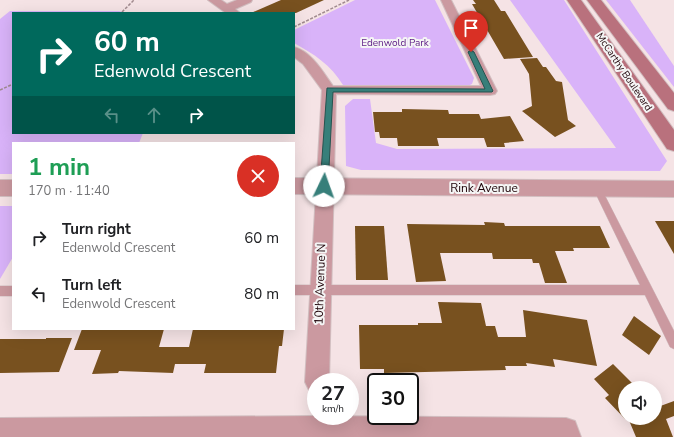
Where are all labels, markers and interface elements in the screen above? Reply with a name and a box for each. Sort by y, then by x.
pin [454,11,488,52]
icon: arrive [460,17,482,39]
text: 60 m [94,23,160,61]
icon: right [28,28,80,80]
street label: McCarthy Boulevard [593,30,655,114]
park label: Edenwold Park [361,36,430,50]
text: Edenwold Crescent [94,59,251,83]
icon: left [101,104,123,126]
icon: ahead [143,104,165,126]
icon: right [185,104,207,126]
text: 1 min [28,151,90,183]
button: close [237,155,279,197]
position arrow [303,165,345,207]
street label: Rink Avenue [450,180,518,196]
text: 170 m · 11:40 [28,182,110,200]
text: Turn right [62,219,131,239]
icon: right [28,227,50,249]
text: 60 m [244,228,279,248]
text: Edenwold Crescent [62,239,175,257]
street label: 10th Avenue N [311,243,329,325]
text: Turn left [62,275,121,295]
icon: left [28,283,50,305]
text: 80 m [244,284,279,304]
text: Edenwold Crescent [62,295,175,313]
speed limit sign: 30 [367,373,419,425]
text: 27 [321,380,345,407]
map controls [618,381,662,425]
button: sound [618,381,662,425]
text: km/h [322,402,344,416]

